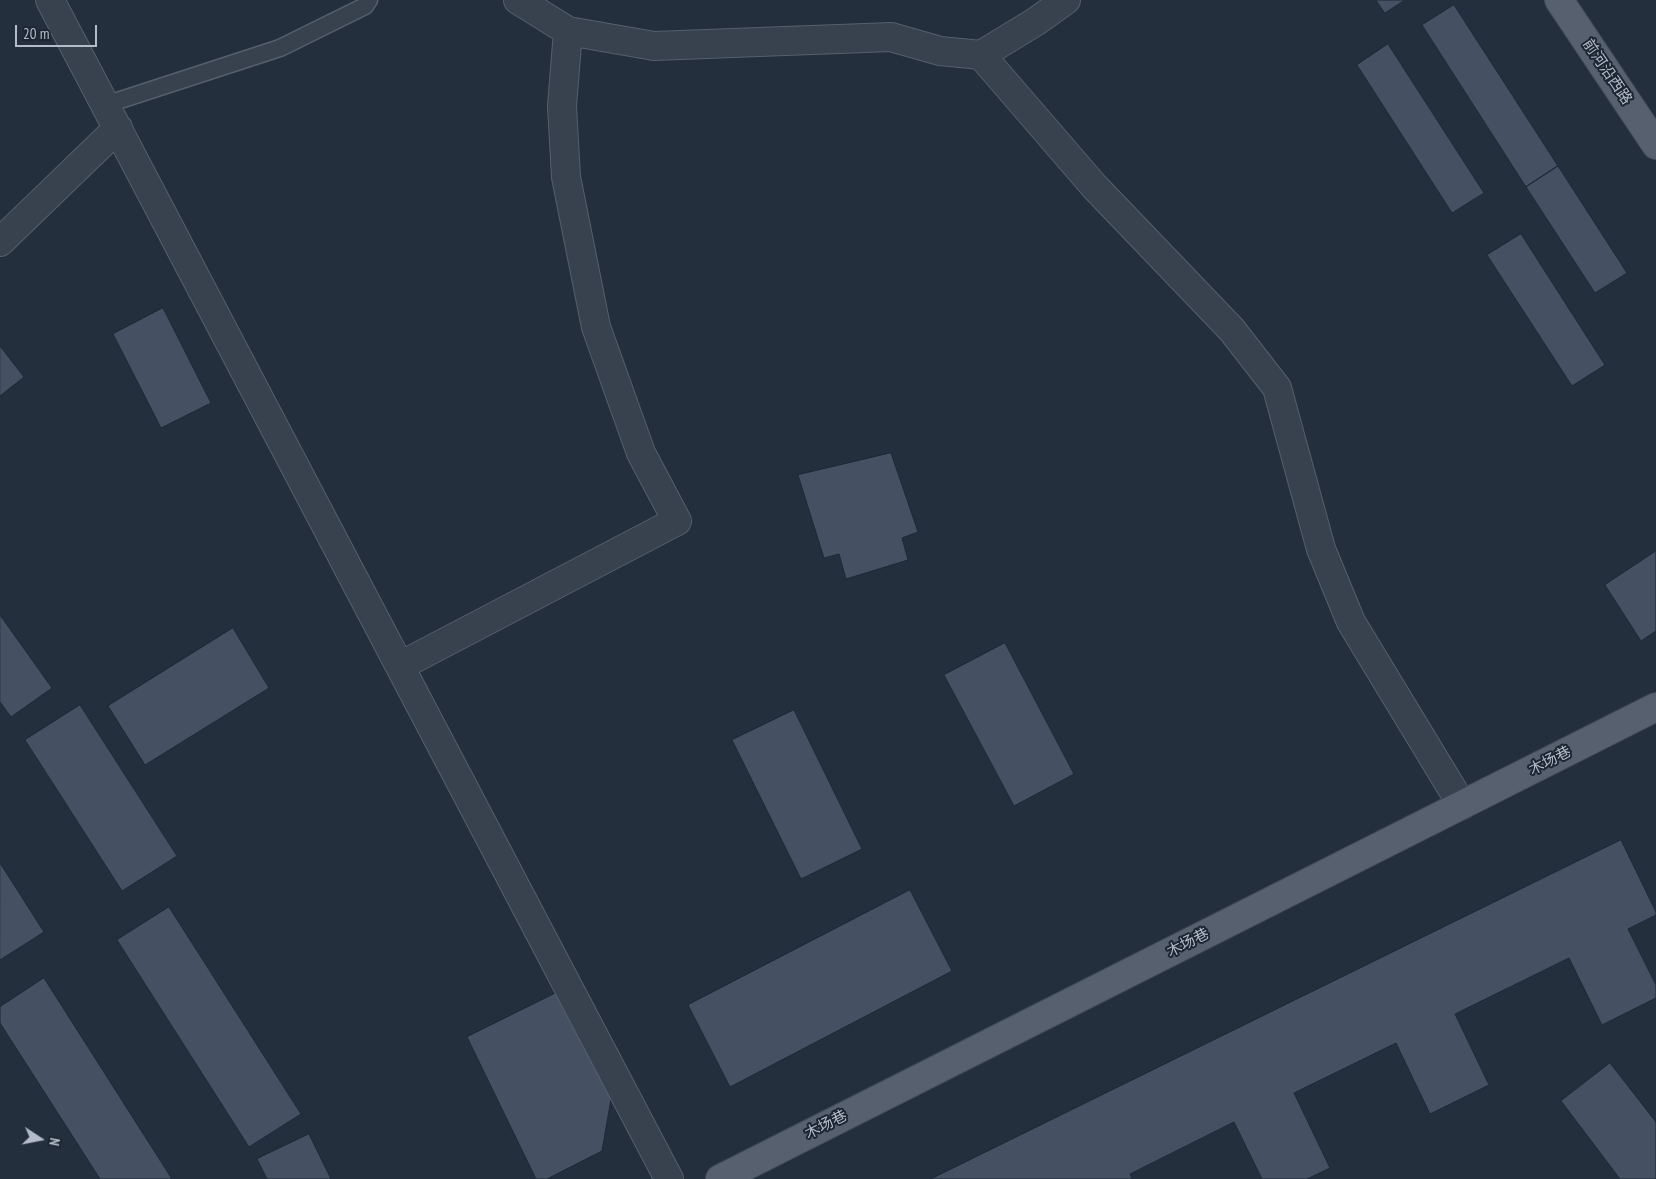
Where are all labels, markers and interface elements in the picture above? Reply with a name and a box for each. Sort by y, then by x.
scale bar [18,15,100,47]
text: 20 m [23,24,49,43]
street label: 前河沿西路 [1579,36,1635,108]
street label: 木场巷 [1526,743,1574,779]
street label: 木场巷 [1164,925,1212,961]
street label: 木场巷 [802,1107,850,1143]
north arrow [15,1114,65,1164]
text: N [45,1136,64,1147]

